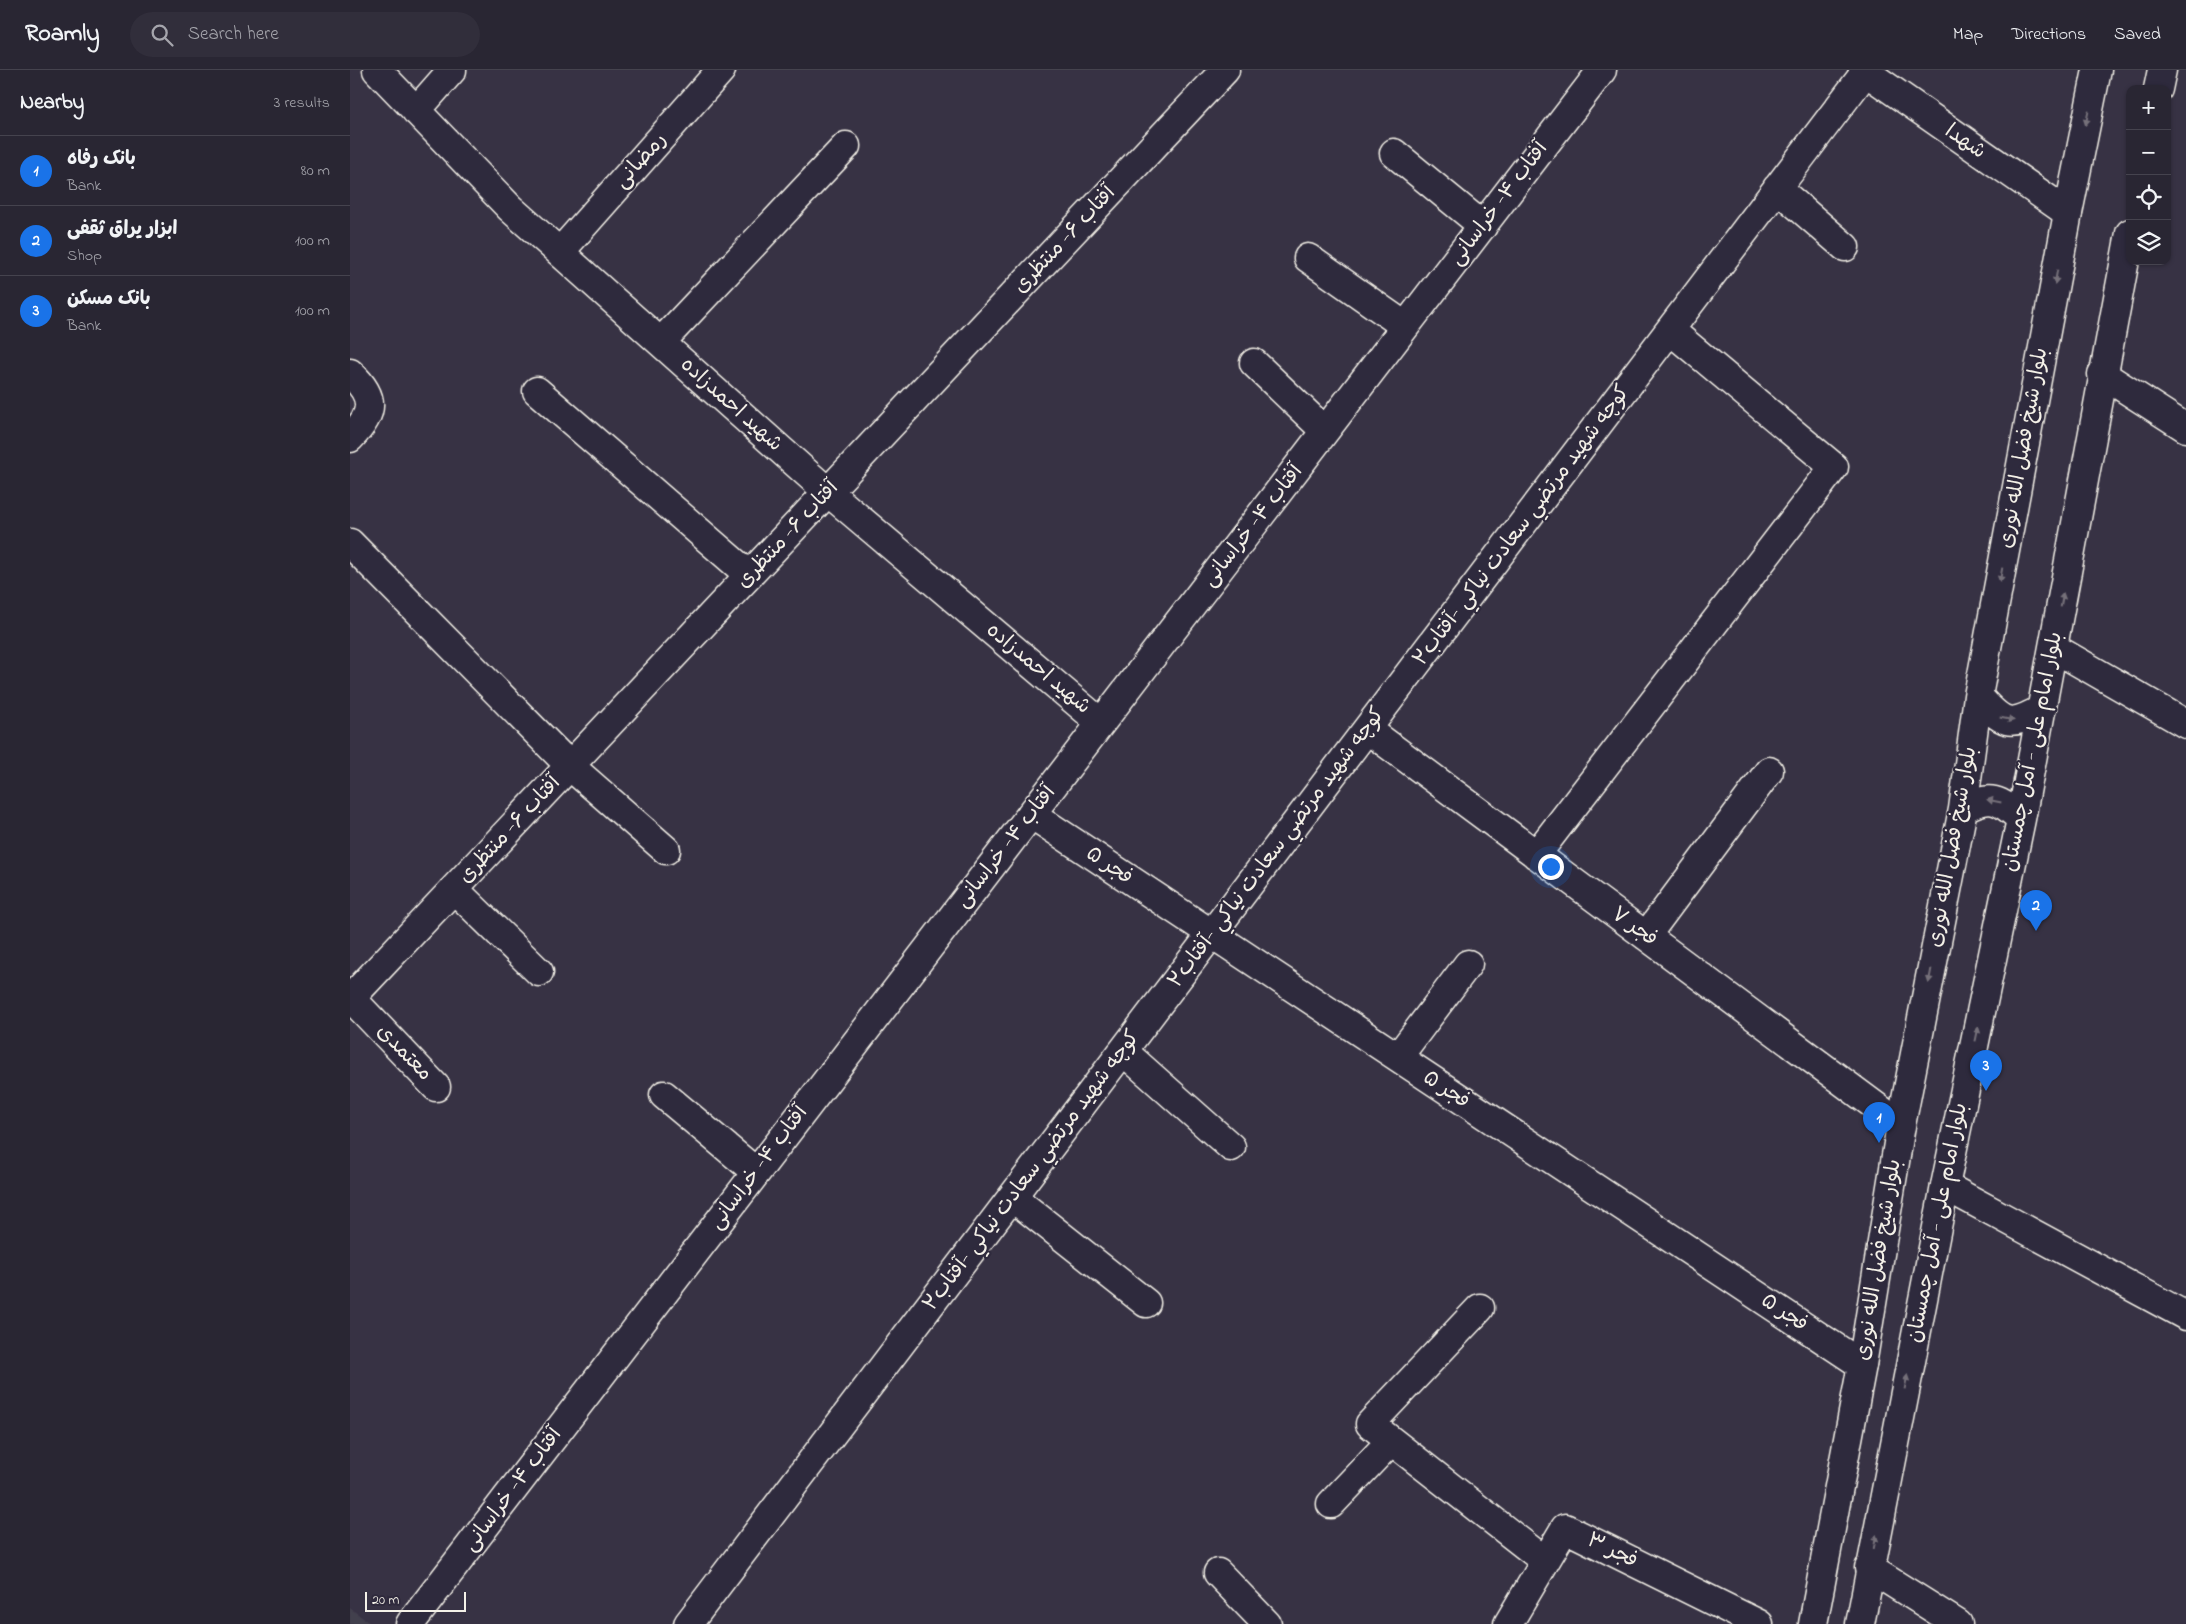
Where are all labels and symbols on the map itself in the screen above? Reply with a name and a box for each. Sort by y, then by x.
one-way arrow [2083,110,2091,126]
street label: شهدا [1938,117,1992,167]
street label: رمضانی [608,126,674,196]
street label: آفتاب ۴- خراسانی [1442,135,1556,272]
street label: آفتاب ۶- منتظری [1007,179,1124,301]
one-way arrow [2051,270,2059,286]
street label: بلوار شیخ فضل الله نوری [1992,345,2056,551]
street label: شهید احمدزاده [673,351,789,459]
street label: كوچه شهيد مرتضي سعادت نياكي -آفتاب۲ [1406,379,1639,674]
street label: آفتاب ۴- خراسانی [1195,458,1311,594]
street label: آفتاب ۶- منتظری [730,474,847,596]
one-way arrow [1997,567,2005,582]
one-way arrow [2059,592,2067,608]
street label: شهید احمدزاده [979,616,1097,722]
street label: بلوار امام علی - آمل چمستان [1995,630,2071,874]
street label: كوچه شهيد مرتضي سعادت نياكي -آفتاب۲ [1161,701,1394,996]
one-way arrow [2000,715,2015,723]
street label: بلوار شیخ فضل الله نوری [1921,744,1985,950]
street label: آفتاب ۶- منتظری [452,769,569,891]
street label: آفتاب ۴- خراسانی [948,779,1064,915]
one-way arrow [1986,797,2002,805]
street label: فجر ۵ [1079,839,1139,893]
your location [1538,854,1564,880]
pin: 2 [2020,890,2052,931]
street label: فجر ۷ [1604,900,1664,954]
one-way arrow [1926,968,1934,983]
street label: معتمدی [369,1018,439,1088]
street label: كوچه شهيد مرتضي سعادت نياكي -آفتاب۲ [916,1024,1149,1319]
one-way arrow [1973,1026,1981,1042]
pin: 3 [1970,1050,2002,1091]
street label: فجر ۵ [1416,1063,1476,1117]
street label: آفتاب ۴- خراسانی [702,1099,816,1236]
street label: بلوار امام علی - آمل چمستان [1900,1101,1976,1345]
pin: 1 [1863,1102,1895,1143]
street label: بلوار شیخ فضل الله نوری [1848,1157,1910,1363]
street label: فجر ۵ [1754,1286,1814,1340]
one-way arrow [1903,1374,1911,1390]
street label: آفتاب ۴- خراسانی [456,1421,570,1558]
street label: فجر ۳ [1581,1526,1643,1576]
one-way arrow [1871,1533,1879,1549]
scale bar [365,1589,466,1612]

